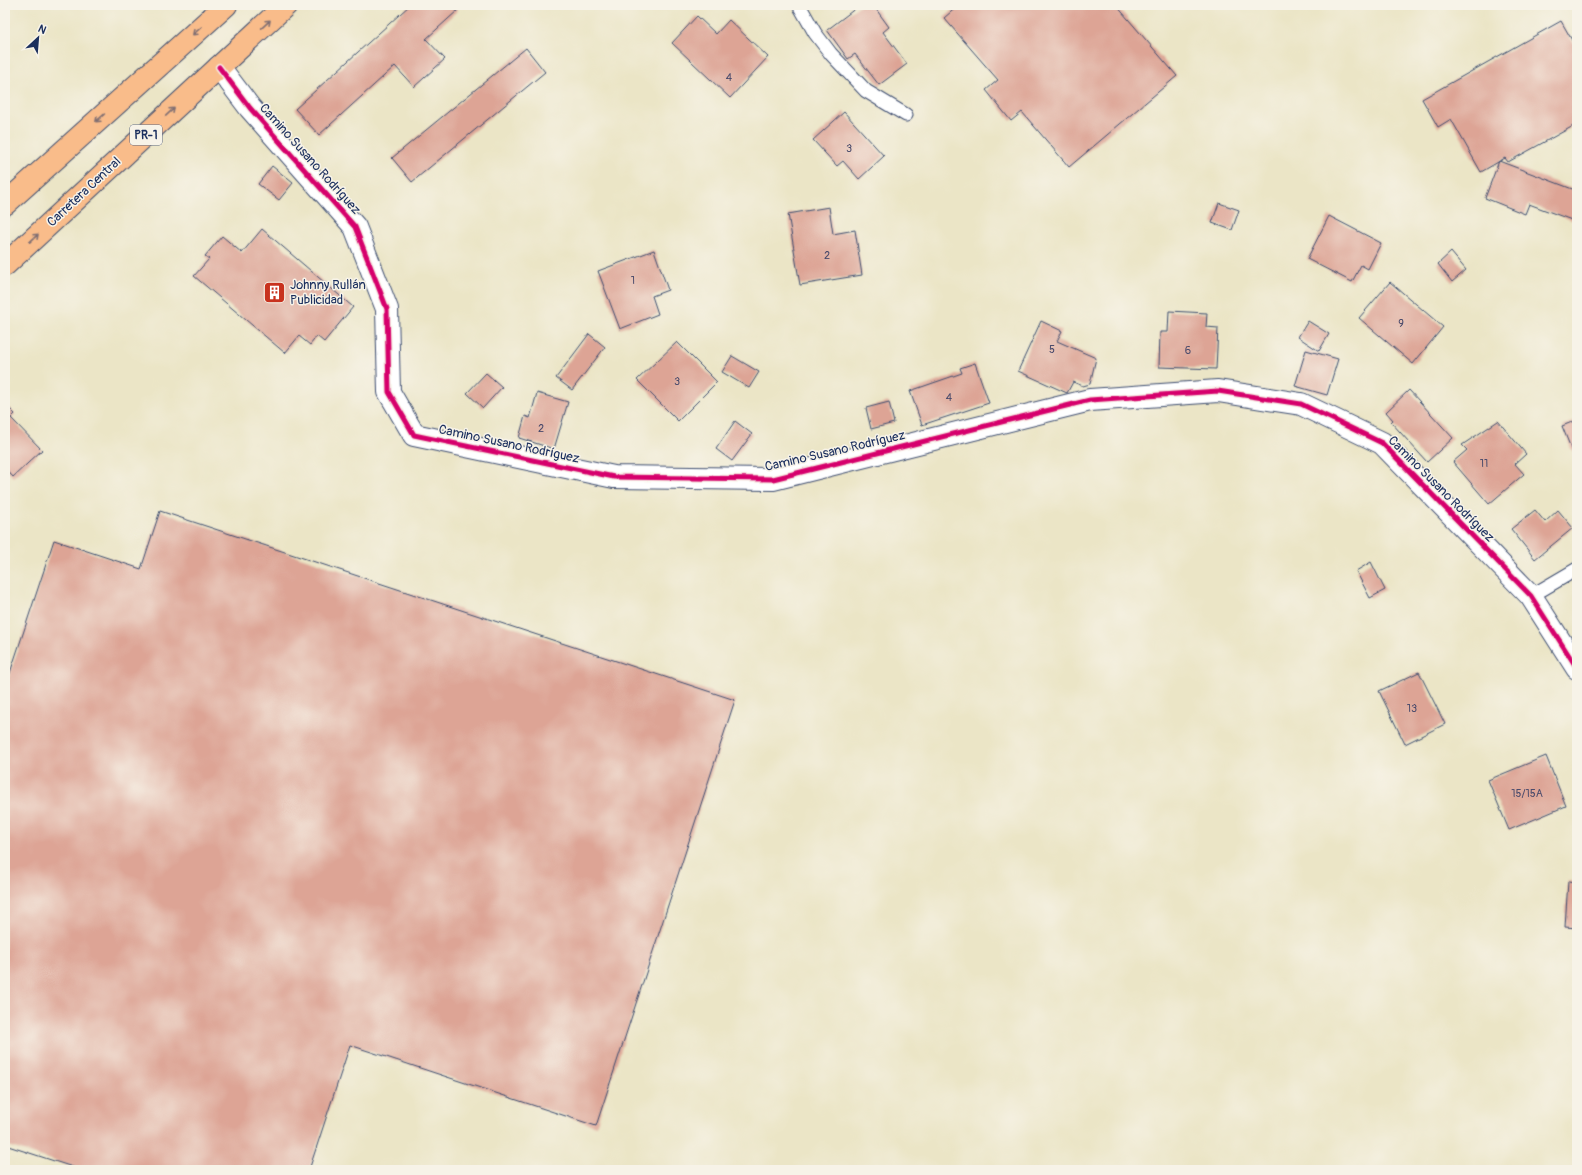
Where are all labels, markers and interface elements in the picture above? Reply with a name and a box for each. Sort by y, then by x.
north arrow [18,18,58,58]
one-way arrow [261,19,271,29]
text: N [36,22,49,37]
one-way arrow [192,26,202,36]
house number: 4 [726,71,733,84]
street label: Camino Susano Rodríguez [256,100,364,218]
one-way arrow [165,108,175,117]
one-way arrow [96,113,106,122]
road number: PR-1 [130,125,162,145]
house number: 3 [846,142,852,155]
street label: Carretera Central [44,154,124,230]
one-way arrow [29,234,39,243]
house number: 2 [824,249,830,262]
house number: 1 [631,274,635,287]
place label: Johnny Rullán Publicidad [290,277,366,308]
building icon: Johnny Rullán Publicidad [261,279,287,305]
house number: 9 [1398,317,1404,330]
house number: 5 [1049,343,1055,356]
house number: 6 [1185,344,1191,357]
house number: 3 [674,375,680,388]
house number: 4 [946,391,953,404]
street label: Camino Susano Rodríguez [437,421,581,467]
house number: 2 [538,422,544,435]
street label: Camino Susano Rodríguez [763,427,907,475]
street label: Camino Susano Rodríguez [1385,433,1498,546]
house number: 11 [1480,457,1488,470]
house number: 13 [1407,702,1417,715]
house number: 15/15A [1511,787,1543,800]

